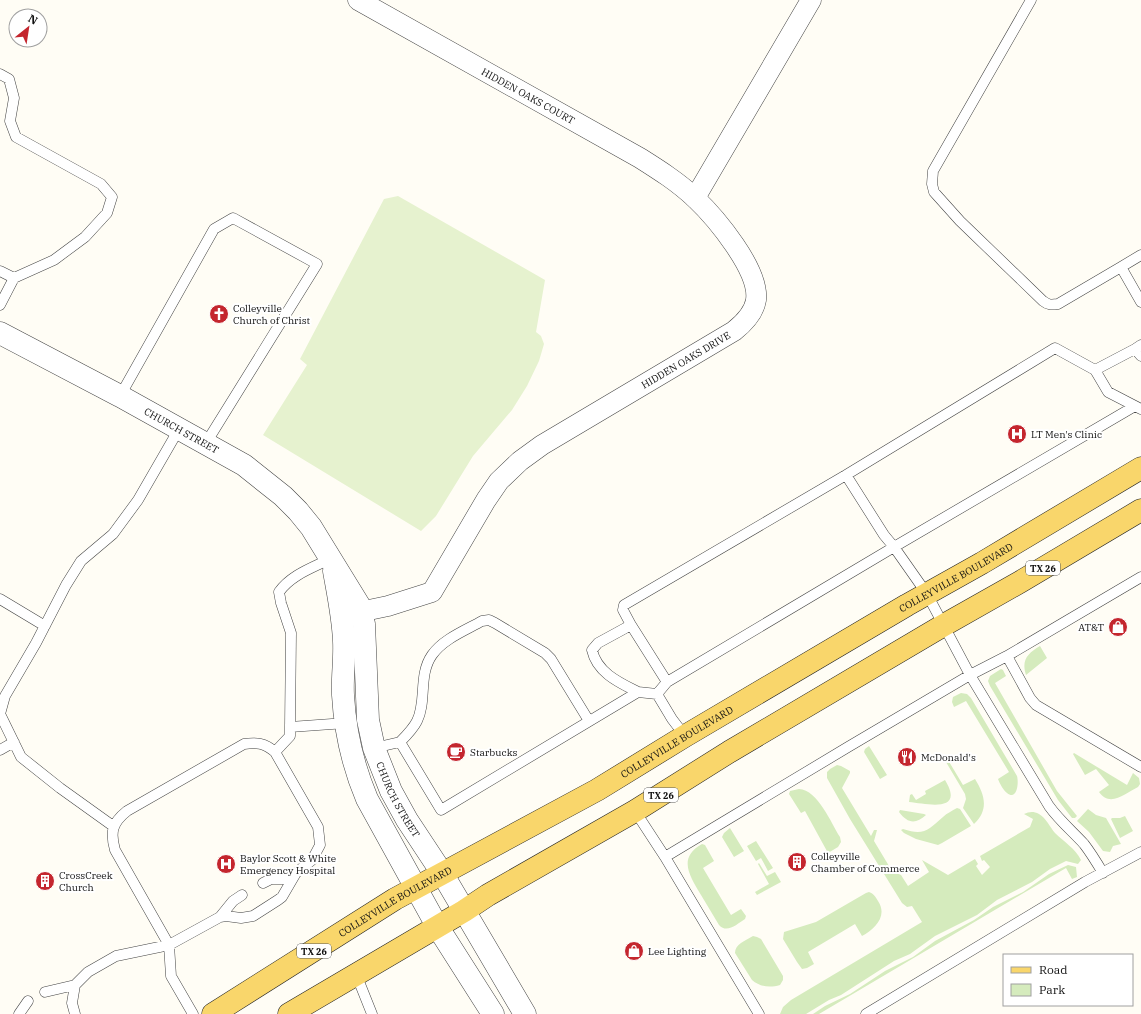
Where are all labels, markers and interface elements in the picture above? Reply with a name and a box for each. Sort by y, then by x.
north arrow [8,8,48,48]
text: N [26,11,41,28]
street label: HIDDEN OAKS COURT [479,65,577,127]
place label: Colleyville Church of Christ [233,302,311,327]
church icon: Colleyville Church of Christ [208,303,230,325]
street label: HIDDEN OAKS DRIVE [639,328,733,391]
street label: CHURCH STREET [142,404,222,456]
hospital icon: LT Men's Clinic [1006,423,1028,445]
place label: LT Men's Clinic [1031,428,1102,441]
street label: COLLEYVILLE BOULEVARD [896,540,1015,615]
road number: TX 26 [1026,561,1060,575]
shop icon: AT&T [1107,616,1129,638]
place label: AT&T [1078,621,1104,634]
street label: COLLEYVILLE BOULEVARD [618,703,735,781]
cafe icon: Starbucks [445,741,467,763]
place label: Starbucks [470,746,517,759]
restaurant icon: McDonald's [896,746,918,768]
place label: McDonald's [921,751,976,764]
street label: CHURCH STREET [374,760,423,840]
road number: TX 26 [644,788,678,802]
place label: Colleyville Chamber of Commerce [811,850,920,875]
building icon: Colleyville Chamber of Commerce [786,851,808,873]
place label: Baylor Scott & White Emergency Hospital [240,852,336,877]
hospital icon: Baylor Scott & White Emergency Hospital [215,853,237,875]
street label: COLLEYVILLE BOULEVARD [336,863,454,940]
place label: CrossCreek Church [59,869,113,894]
building icon: CrossCreek Church [34,870,56,892]
shop icon: Lee Lighting [623,940,645,962]
road number: TX 26 [297,944,331,958]
place label: Lee Lighting [648,945,707,958]
legend [1003,954,1133,1006]
text: Road [1039,962,1068,977]
text: Park [1039,982,1065,997]

